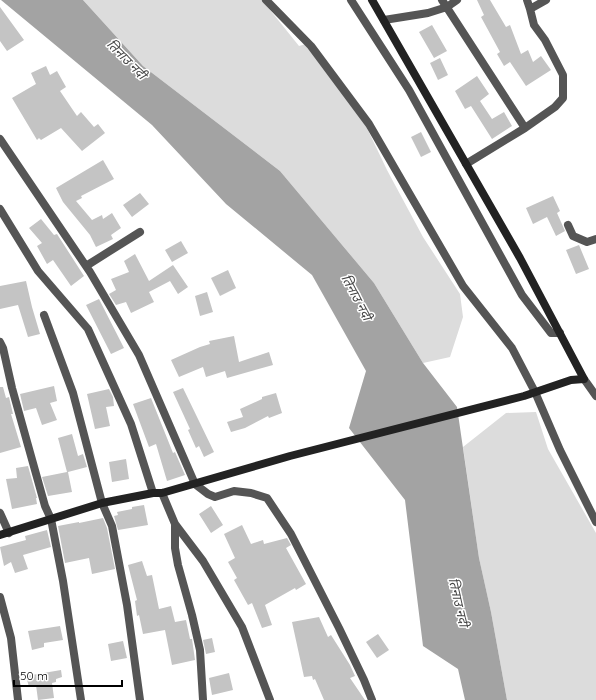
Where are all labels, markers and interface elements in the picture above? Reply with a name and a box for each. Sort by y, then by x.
water label: तिनाउ नदी [104,36,152,84]
water label: तिनाउ नदी [338,271,377,325]
water label: तिनाउ नदी [446,576,473,630]
scale bar [14,662,122,688]
text: 50 m [20,668,48,683]

